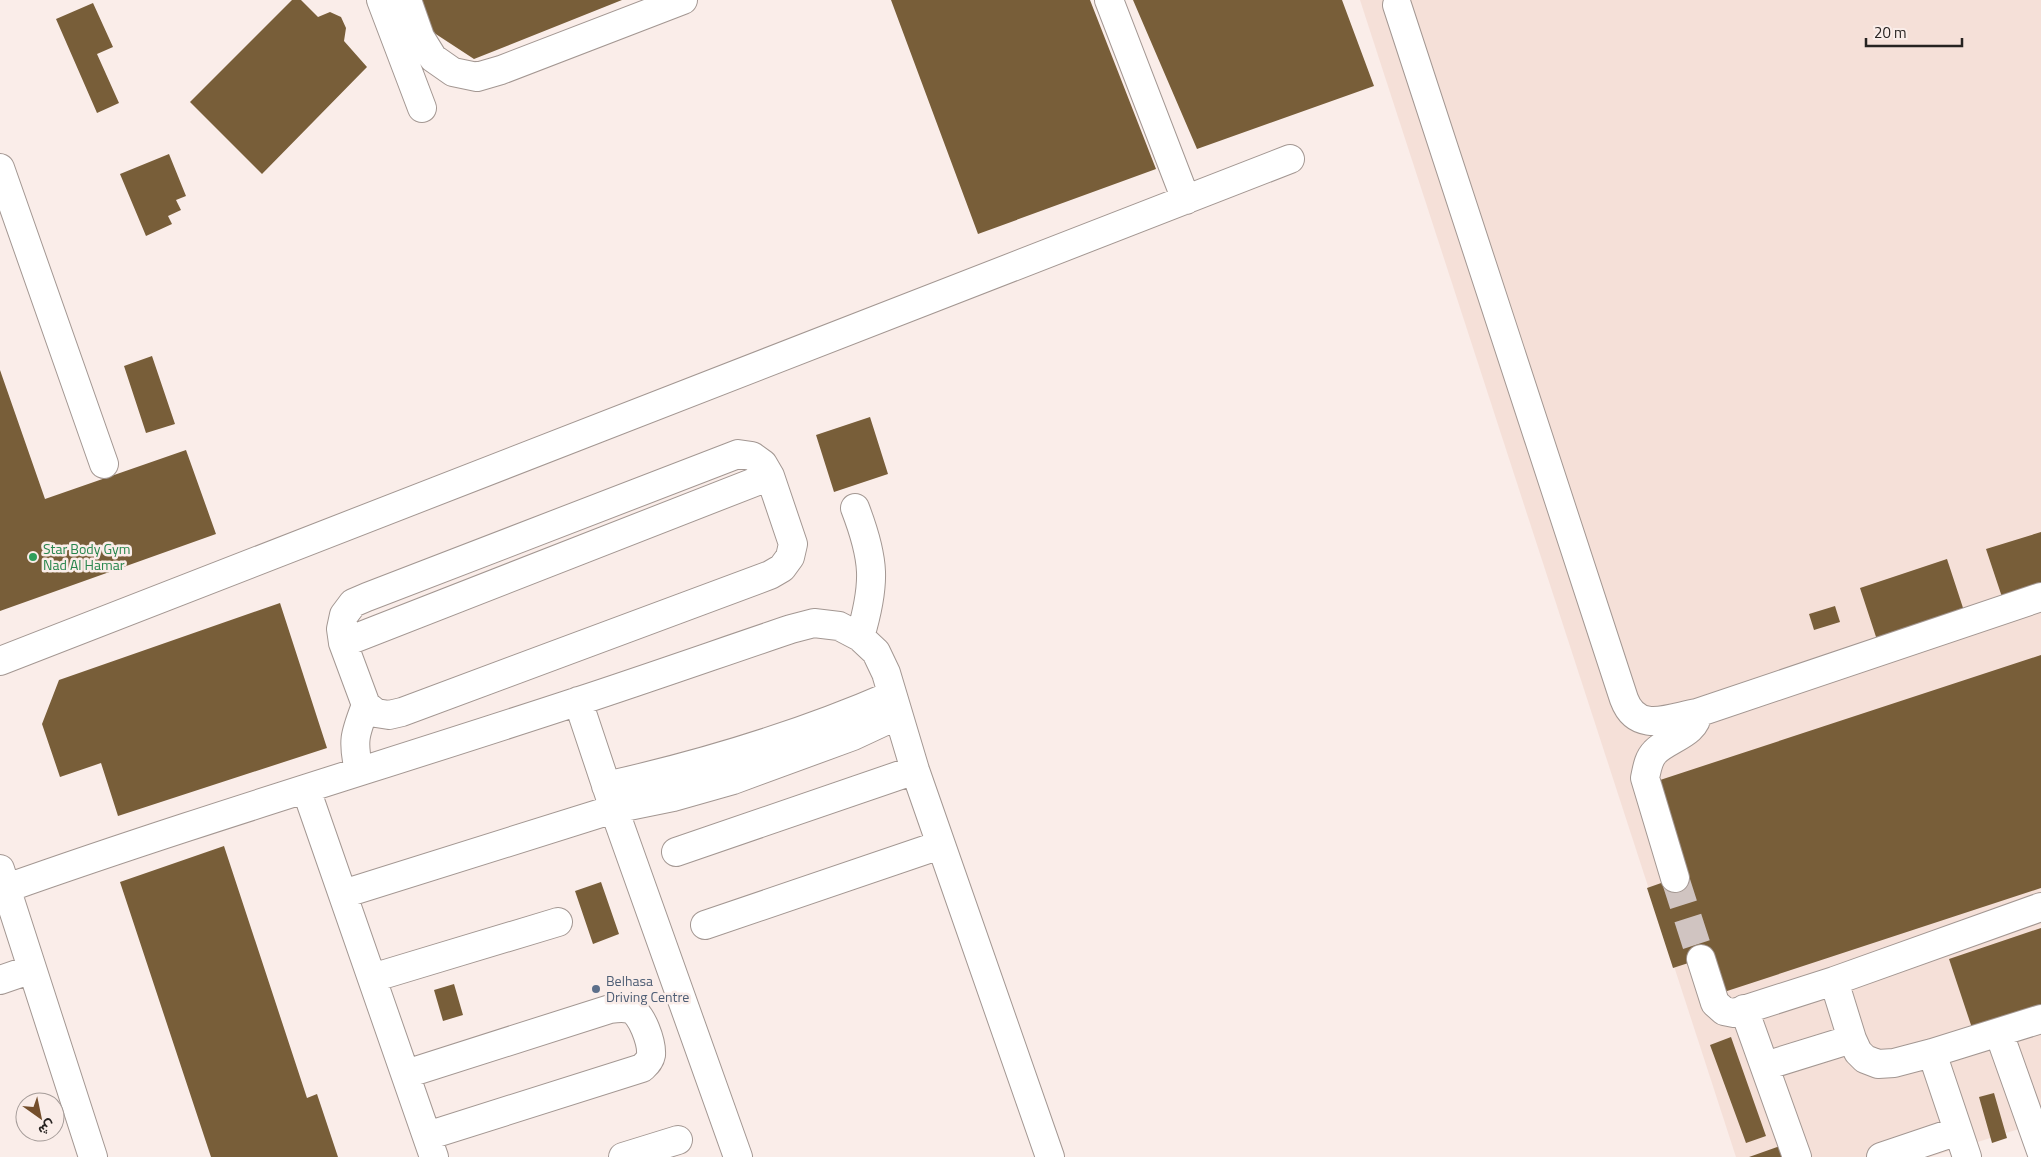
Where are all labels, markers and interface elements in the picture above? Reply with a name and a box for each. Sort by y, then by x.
scale bar [1866,15,1962,47]
text: 20 m [1874,21,1907,44]
place label: Star Body Gym Nad Al Hamar [43,538,131,575]
marker: Star Body Gym Nad Al Hamar [27,551,39,563]
place label: Belhasa Driving Centre [606,970,689,1007]
marker: Belhasa Driving Centre [590,983,602,995]
north arrow [15,1092,65,1142]
text: ش [34,1115,60,1142]

